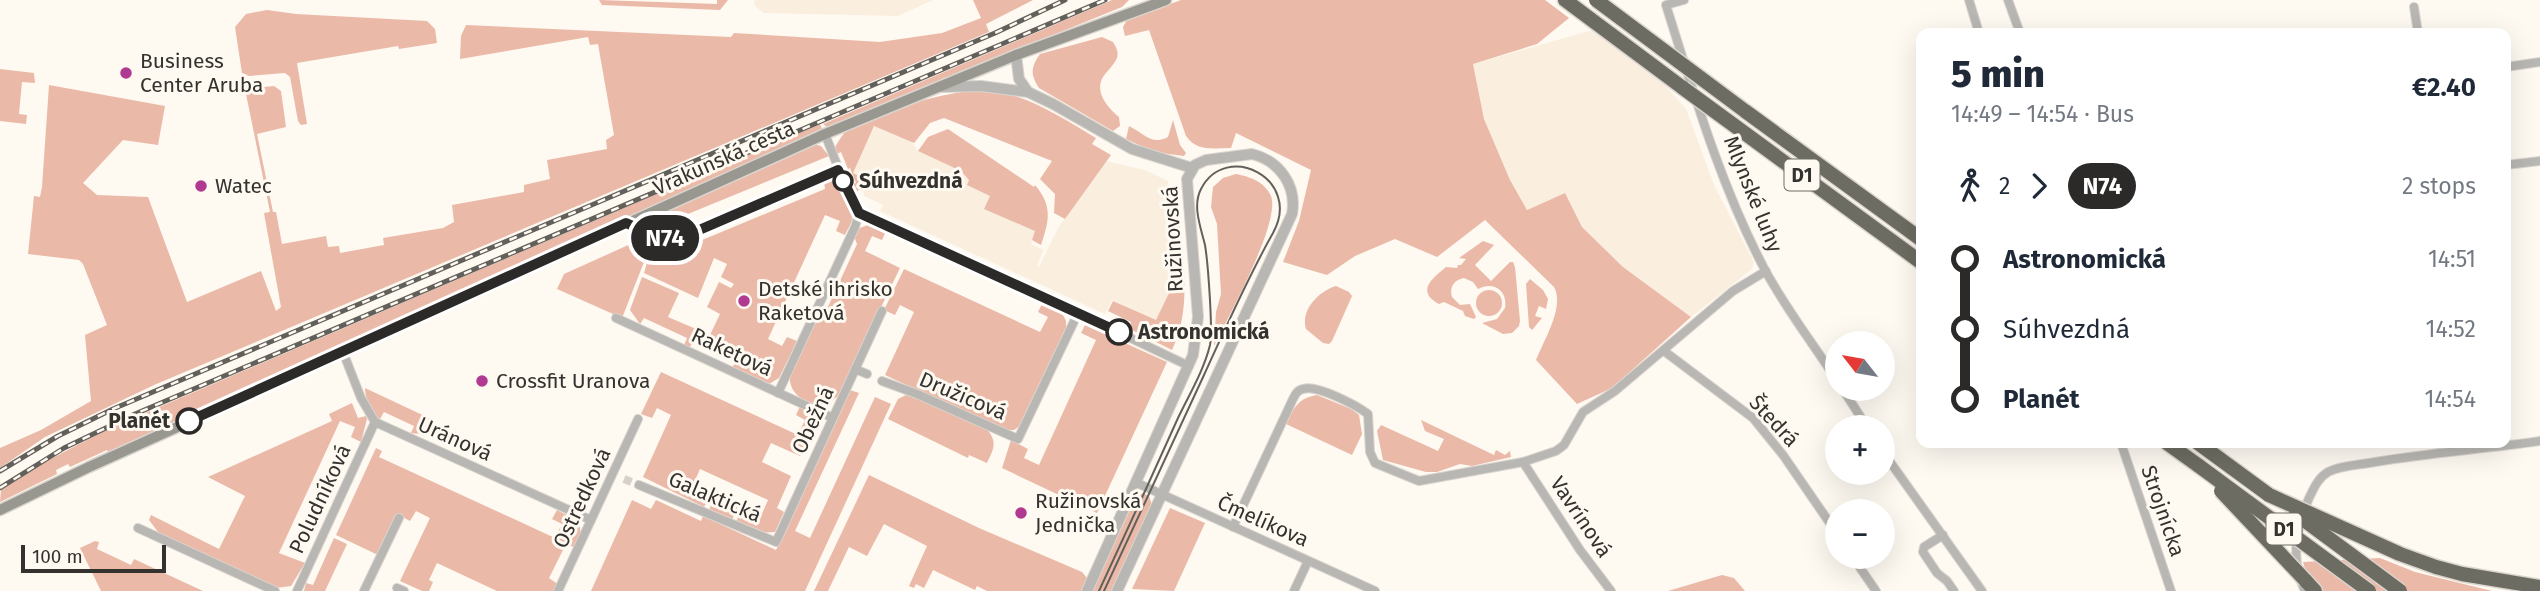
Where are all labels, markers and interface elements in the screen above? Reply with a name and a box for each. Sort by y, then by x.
place label: Business Center Aruba [140,48,264,98]
text: 5 min [1951,51,2045,97]
marker: Business Center Aruba [118,65,134,81]
text: €2.40 [2412,72,2476,103]
text: 14:49 – 14:54 · Bus [1951,100,2134,128]
street label: Vrakunská cesta [649,115,799,201]
street label: Mlynské luhy [1718,132,1788,257]
road number: D1 [1784,160,1820,190]
icon: walk [1951,167,1989,205]
icon: forward [2020,167,2058,205]
place label: Súhvezdná [859,168,963,194]
marker: Súhvezdná [833,171,853,191]
text: 2 [1999,172,2010,200]
text: N74 [2082,172,2122,200]
text: 2 stops [2402,172,2476,200]
place label: Watec [215,173,272,199]
marker: Watec [193,178,209,194]
street label: Ružinovská [1157,185,1189,293]
line badge: N74 [625,215,705,261]
text: N74 [645,224,685,252]
text: Astronomická [2003,244,2166,275]
text: 14:51 [2428,245,2476,273]
place label: Detské ihrisko Raketová [758,276,893,326]
marker: Detské ihrisko Raketová [736,293,752,309]
text: Súhvezdná [2003,314,2130,345]
text: 14:52 [2426,315,2476,343]
marker: Astronomická [1106,319,1132,345]
place label: Astronomická [1137,319,1270,345]
street label: Raketová [687,322,777,382]
north arrow [1825,331,1895,401]
map controls [1825,331,1895,569]
street label: Družicová [915,366,1011,426]
place label: Crossfit Uranova [496,368,650,394]
marker: Crossfit Uranova [474,373,490,389]
street label: Obežná [786,382,840,458]
text: Planét [2003,384,2080,415]
text: 14:54 [2424,385,2476,413]
street label: Štedrá [1744,390,1804,452]
place label: Planét [108,408,171,434]
marker: Planét [176,408,202,434]
street label: Uránová [414,411,496,467]
button: + [1825,415,1895,485]
street label: Poludníková [283,440,357,558]
street label: Ostredková [547,444,617,552]
street label: Strojnícka [2135,462,2191,560]
street label: Galaktická [665,466,765,528]
street label: Vavrínová [1544,472,1618,562]
place label: Ružinovská Jednička [1035,488,1141,538]
street label: Čmelíkova [1213,489,1313,553]
button: − [1825,499,1895,569]
marker: Ružinovská Jednička [1013,505,1029,521]
road number: D1 [2266,514,2302,544]
scale bar [21,542,166,574]
text: 100 m [32,545,83,568]

